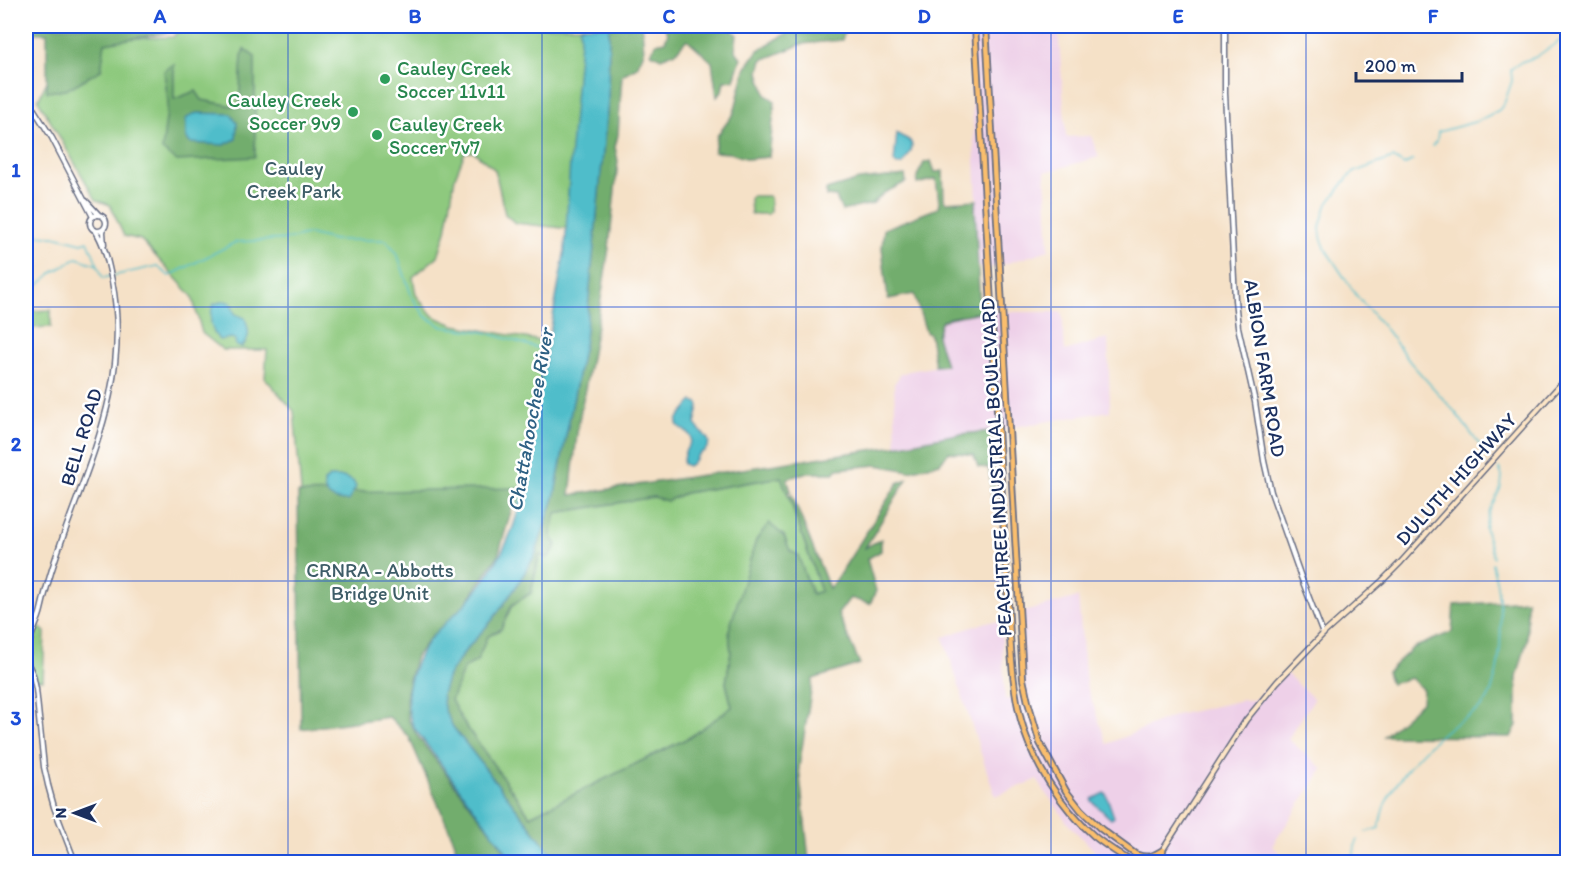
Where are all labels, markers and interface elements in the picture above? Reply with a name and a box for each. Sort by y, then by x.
text: A [153,4,167,28]
text: B [409,4,422,28]
text: C [663,4,676,28]
text: D [917,4,931,28]
text: E [1172,4,1184,28]
text: F [1428,4,1439,28]
scale bar [1356,45,1462,83]
text: 200 m [1365,55,1416,77]
place label: Cauley Creek Soccer 11v11 [397,56,511,103]
marker: Cauley Creek Soccer 11v11 [378,72,392,86]
place label: Cauley Creek Soccer 9v9 [227,88,342,135]
marker: Cauley Creek Soccer 9v9 [346,105,360,119]
place label: Cauley Creek Soccer 7v7 [389,112,503,159]
marker: Cauley Creek Soccer 7v7 [370,128,384,142]
park label: Cauley Creek Park [247,156,342,203]
text: 1 [11,158,21,182]
street label: ALBION FARM ROAD [1239,277,1291,459]
street label: PEACHTREE INDUSTRIAL BOULEVARD [975,297,1017,637]
water label: Chattahoochee River [502,324,559,513]
street label: BELL ROAD [55,385,107,489]
street label: DULUTH HIGHWAY [1390,407,1522,550]
text: 2 [11,432,22,456]
park label: CRNRA - Abbotts Bridge Unit [306,558,454,605]
text: 3 [11,706,22,730]
north arrow [45,783,105,843]
text: N [51,808,70,818]

